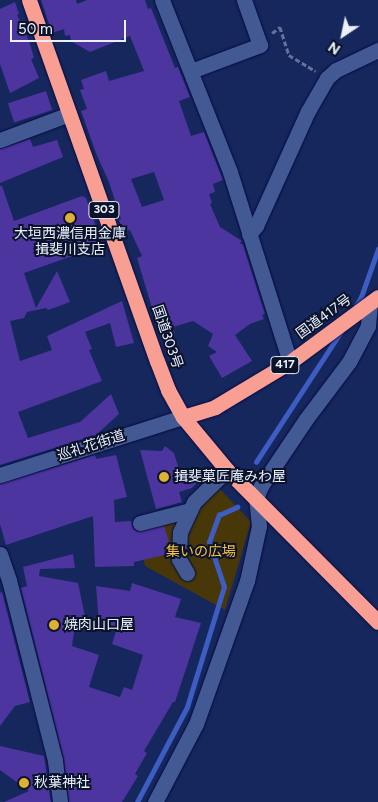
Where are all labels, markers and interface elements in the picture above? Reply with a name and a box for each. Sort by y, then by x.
scale bar [12,10,129,42]
north arrow [318,10,368,60]
text: 50 m [18,20,53,38]
text: N [325,38,344,58]
road number: 303 [88,200,120,220]
marker: 大垣西濃信用金庫 揖斐川支店 [64,212,76,224]
place label: 大垣西濃信用金庫 揖斐川支店 [14,226,126,258]
street label: 国道417号 [293,291,355,343]
street label: 国道303号 [148,303,186,371]
road number: 417 [270,356,300,374]
street label: 巡礼花街道 [55,427,127,465]
place label: 揖斐菓匠庵みわ屋 [174,469,286,485]
marker: 揖斐菓匠庵みわ屋 [158,471,170,483]
park label: 集いの広場 [166,544,236,560]
place label: 焼肉山口屋 [64,617,134,633]
marker: 焼肉山口屋 [48,619,60,631]
place label: 秋葉神社 [34,775,90,791]
marker: 秋葉神社 [18,777,30,789]

